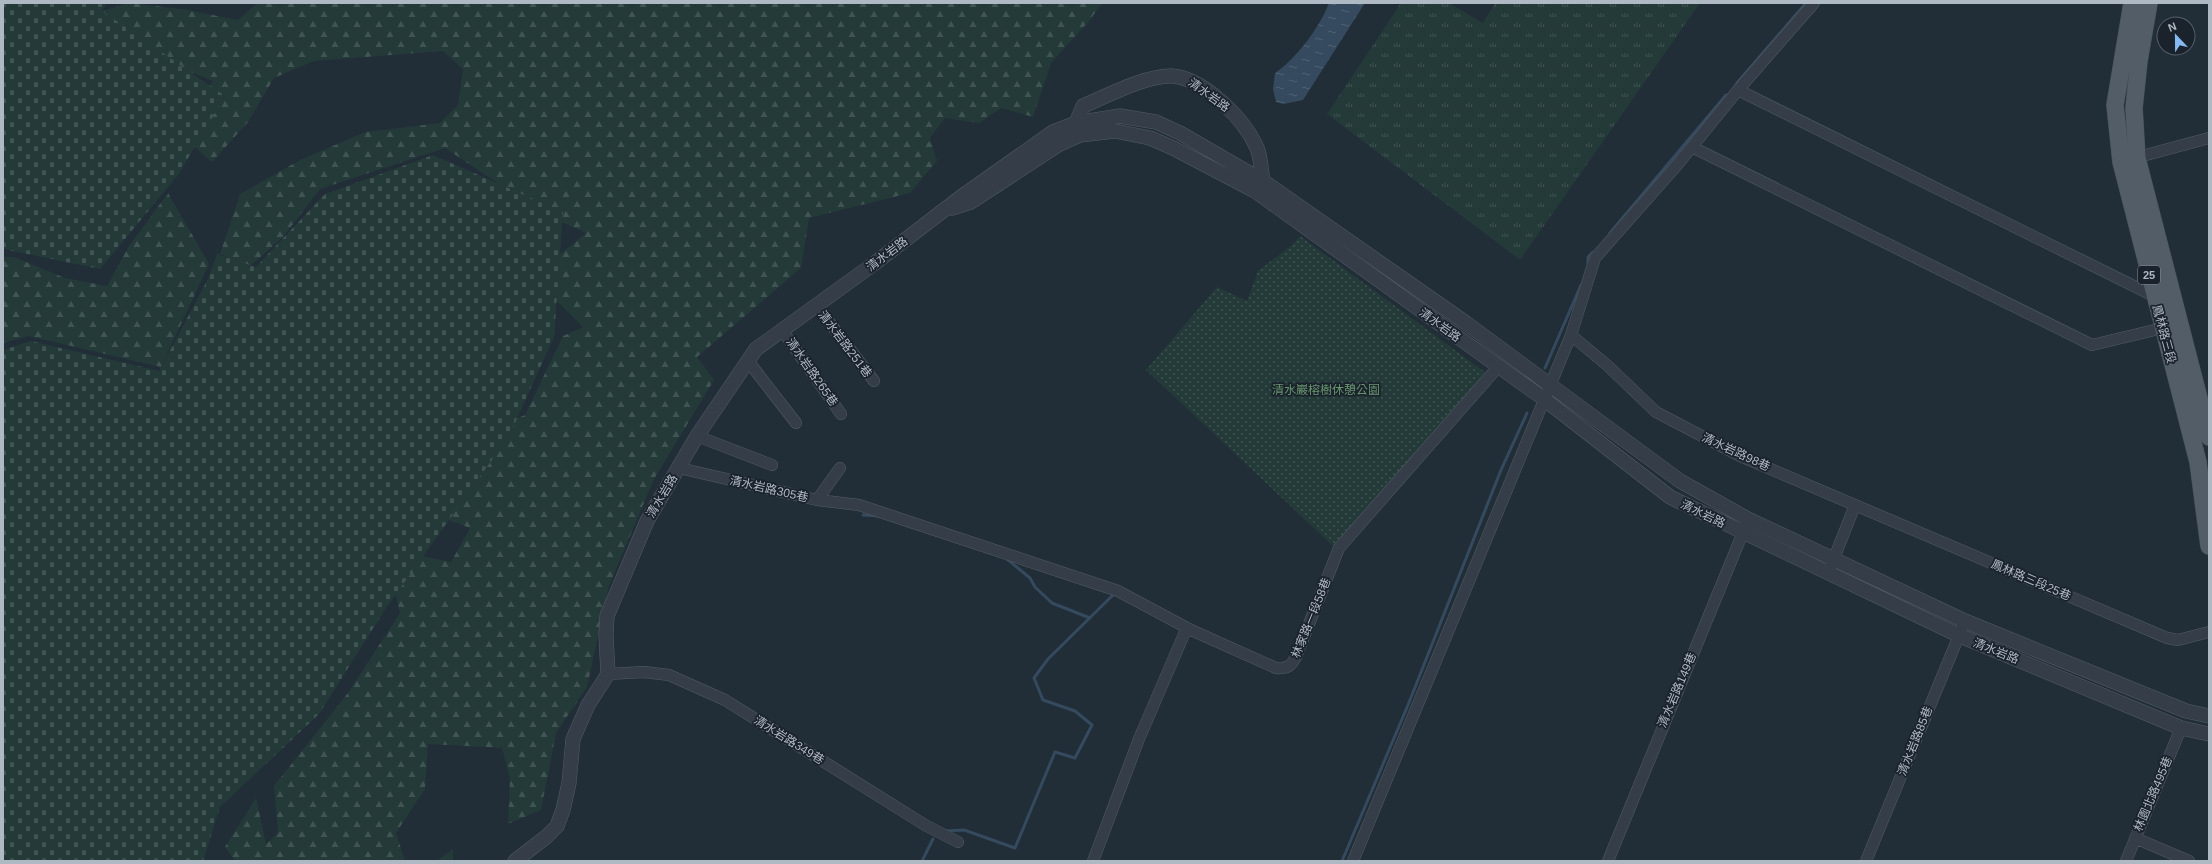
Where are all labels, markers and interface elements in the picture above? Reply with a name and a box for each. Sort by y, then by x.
north arrow [2156,16,2196,56]
text: N [2166,20,2178,34]
street label: 清水岩路 [1185,75,1233,115]
street label: 清水岩路 [864,234,910,274]
road number: 25 [2138,266,2160,284]
street label: 鳳林路三段 [2149,303,2179,365]
street label: 清水岩路 [1416,305,1464,345]
street label: 清水岩路251巷 [815,308,875,380]
street label: 清水岩路265巷 [783,335,841,409]
park label: 清水巖榕樹休憩公園 [1272,383,1380,397]
street label: 清水岩路98巷 [1700,430,1772,474]
street label: 清水岩路 [644,472,680,520]
street label: 清水岩路305巷 [728,473,810,505]
street label: 清水岩路 [1678,497,1728,531]
street label: 鳳林路三段25巷 [1989,557,2073,603]
street label: 林家路一段58巷 [1289,576,1333,660]
street label: 清水岩路 [1971,636,2021,666]
street label: 清水岩路149巷 [1655,650,1699,730]
street label: 清水岩路85巷 [1895,704,1935,778]
street label: 清水岩路349巷 [751,713,827,767]
street label: 林園北路495巷 [2131,754,2175,834]

